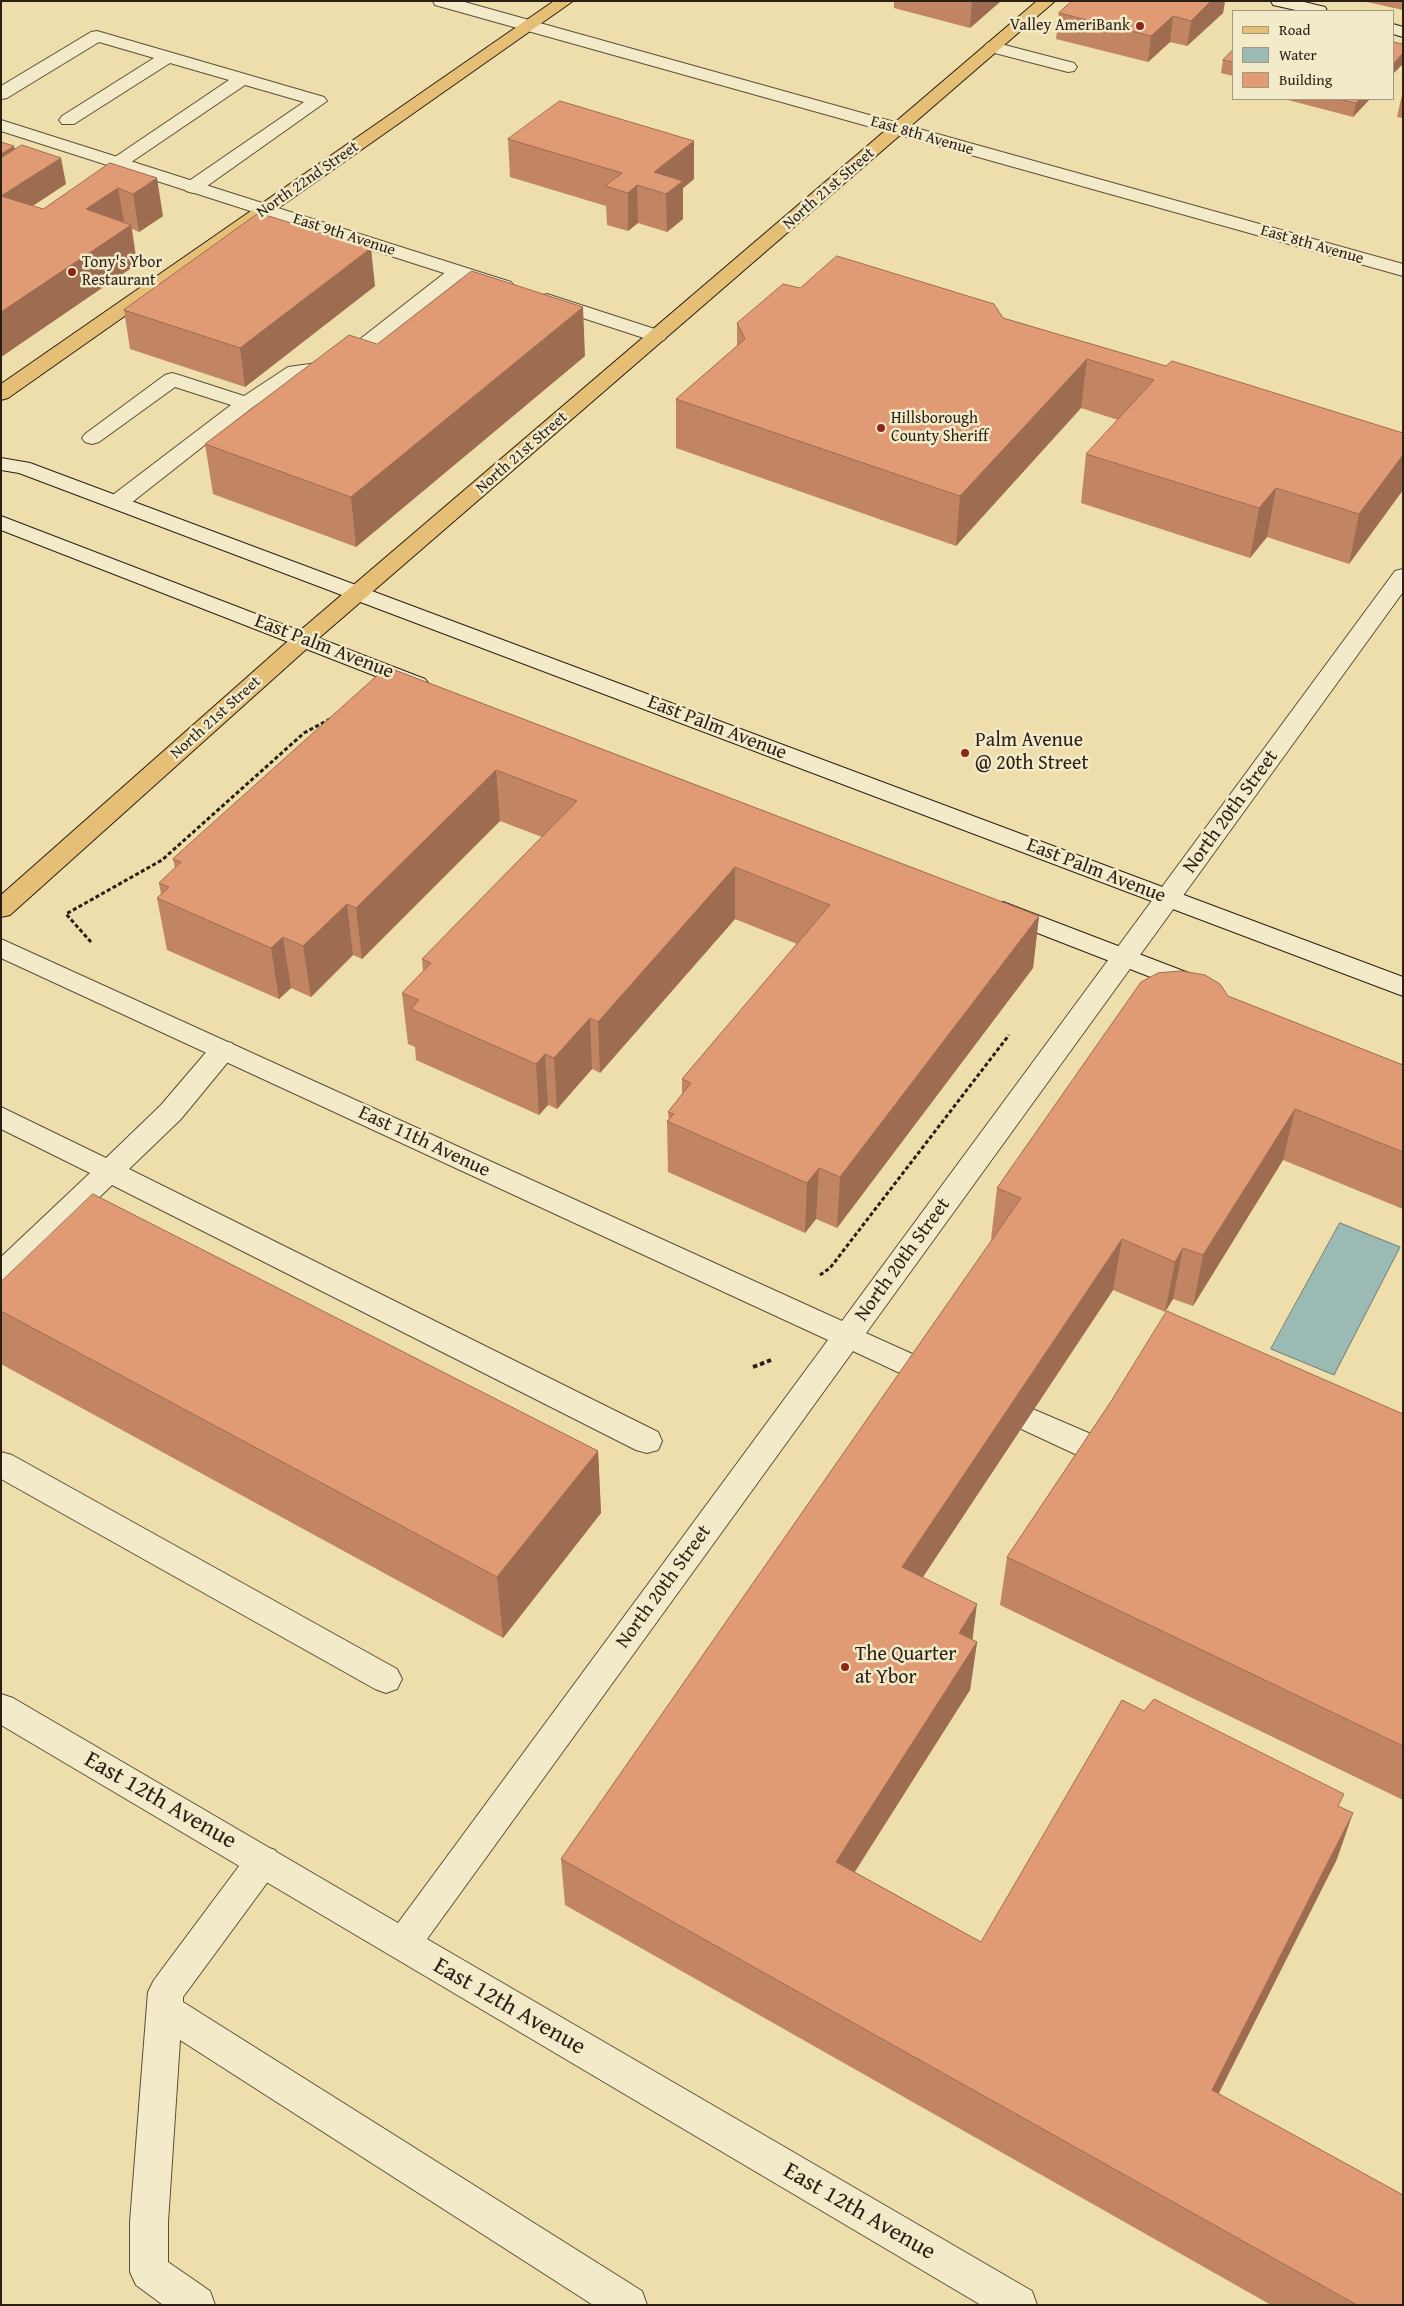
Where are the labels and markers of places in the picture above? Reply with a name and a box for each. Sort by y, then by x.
place label: Valley AmeriBank [1010,16,1130,36]
marker: Valley AmeriBank [1134,20,1146,32]
place label: Tony's Ybor Restaurant [82,253,162,291]
marker: Tony's Ybor Restaurant [66,266,78,278]
place label: Hillsborough County Sheriff [891,409,988,447]
marker: Hillsborough County Sheriff [875,422,887,434]
place label: Palm Avenue @ 20th Street [975,729,1089,776]
marker: Palm Avenue @ 20th Street [959,747,971,759]
place label: The Quarter at Ybor [855,1643,957,1690]
marker: The Quarter at Ybor [839,1661,851,1673]

